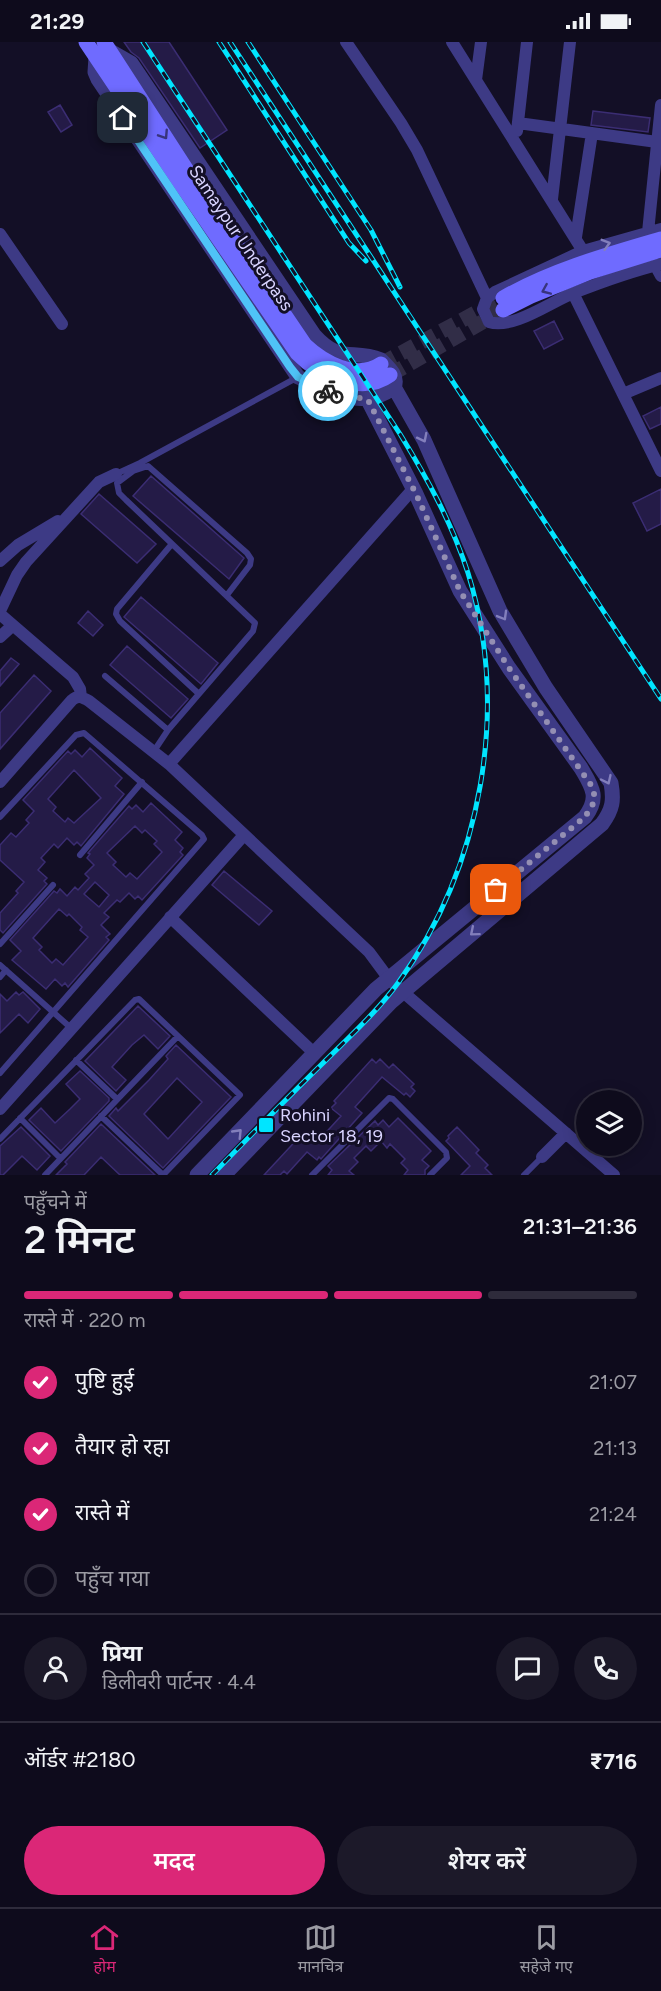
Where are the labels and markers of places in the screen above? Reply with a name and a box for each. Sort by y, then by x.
pin [97,92,148,143]
pin [470,864,521,915]
place label: Rohini Sector 18, 19 [280,1104,383,1147]
marker: Rohini Sector 18, 19 [257,1116,275,1134]

